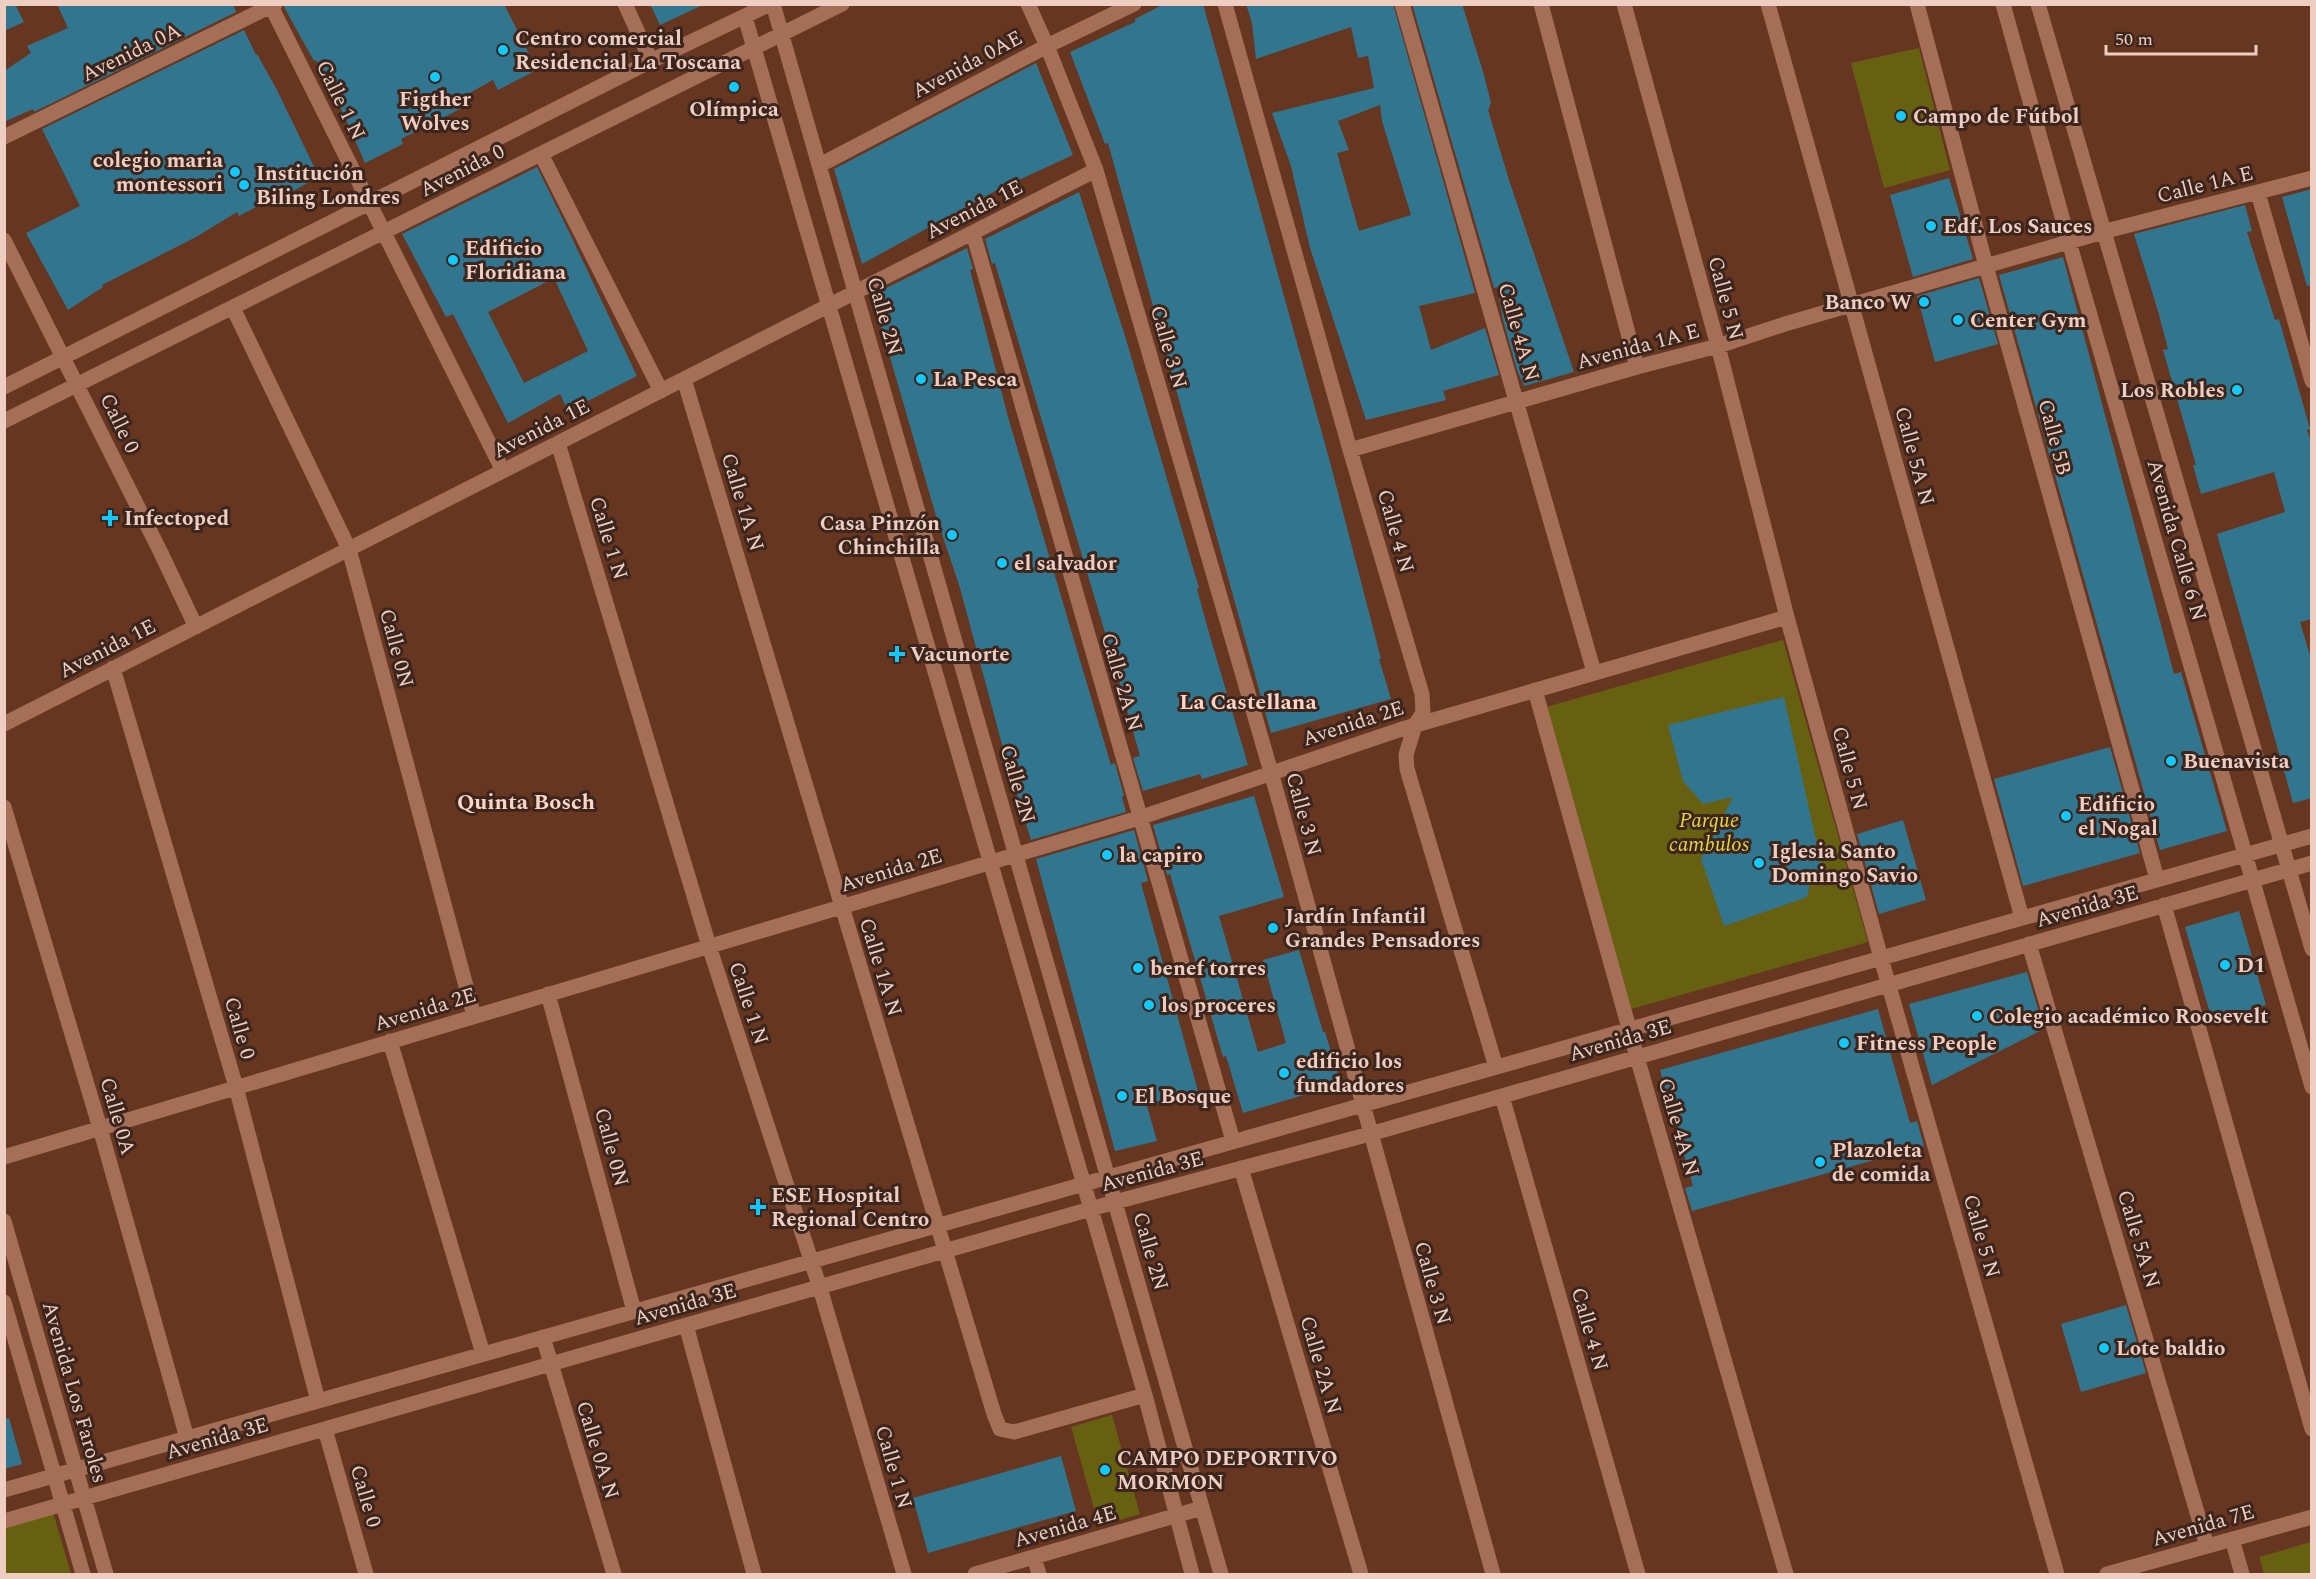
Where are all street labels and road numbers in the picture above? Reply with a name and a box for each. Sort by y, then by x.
street label: Avenida 0A [76,15,187,91]
street label: Avenida 0AE [907,22,1028,107]
street label: Calle 1 N [307,55,373,146]
street label: Avenida 0 [414,136,511,206]
street label: Calle 1A E [2154,158,2257,212]
street label: Avenida 1E [920,172,1029,248]
street label: Calle 5 N [1698,253,1752,344]
street label: Calle 2N [858,273,911,359]
street label: Calle 4A N [1489,279,1547,385]
street label: Calle 3 N [1141,302,1195,393]
street label: Avenida 1A E [1573,315,1703,379]
street label: Calle 0 [91,388,147,459]
street label: Avenida 1E [487,391,596,467]
street label: Calle 5B [2029,396,2080,479]
street label: Calle 5A N [1885,403,1943,509]
street label: Calle 1A N [712,449,772,555]
street label: Avenida Calle 6 N [2138,456,2214,625]
street label: Calle 4 N [1368,486,1422,577]
street label: Calle 1 N [580,493,636,584]
street label: Calle 0N [370,605,422,691]
street label: Avenida 1E [53,611,162,687]
street label: Calle 2A N [1092,629,1150,735]
street label: Avenida 2E [1298,692,1408,755]
street label: Calle 5 N [1822,723,1876,814]
street label: Calle 2N [991,741,1044,827]
street label: Calle 3 N [1276,769,1330,860]
street label: Avenida 2E [836,840,946,902]
street label: Avenida 3E [2032,877,2142,937]
street label: Calle 1A N [850,914,910,1020]
street label: Calle 1 N [720,958,777,1049]
street label: Avenida 2E [370,979,480,1041]
street label: Calle 0 [215,993,263,1063]
street label: Avenida 3E [1565,1011,1675,1071]
street label: Calle 0A [91,1074,143,1159]
street label: Calle 4A N [1649,1074,1707,1180]
street label: Calle 0N [585,1104,637,1190]
street label: Avenida 3E [1097,1143,1207,1201]
street label: Calle 5A N [2108,1186,2168,1292]
street label: Calle 5 N [1954,1191,2008,1282]
street label: Calle 2N [1124,1208,1177,1294]
street label: Calle 3 N [1405,1238,1459,1329]
street label: Avenida 3E [630,1275,740,1335]
street label: Calle 4 N [1562,1284,1616,1375]
street label: Avenida Los Faroles [33,1298,115,1487]
street label: Calle 2A N [1291,1312,1349,1418]
street label: Calle 0A N [567,1397,627,1503]
street label: Avenida 3E [162,1409,272,1469]
street label: Calle 1 N [866,1422,920,1513]
street label: Calle 0 [341,1461,389,1531]
street label: Avenida 7E [2148,1496,2258,1556]
street label: Avenida 4E [1010,1497,1120,1557]

